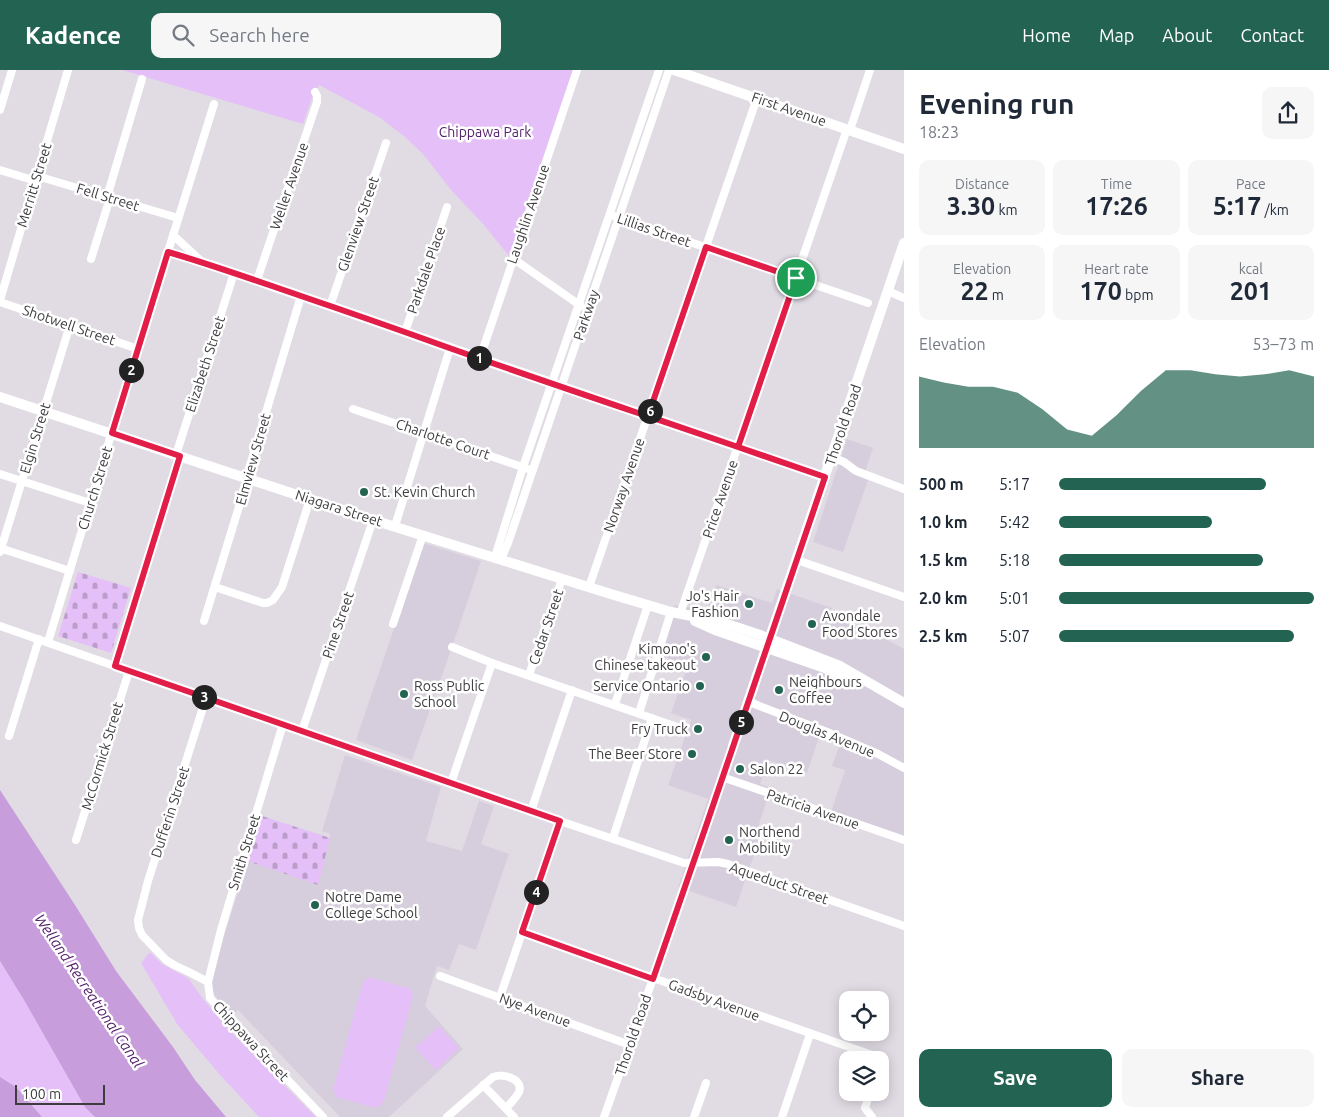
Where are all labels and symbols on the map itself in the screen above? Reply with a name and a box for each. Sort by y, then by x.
street label: First Avenue [750,89,828,129]
park label: Chippawa Park [439,124,531,140]
street label: Merritt Street [14,140,55,229]
street label: Weller Avenue [267,140,311,232]
street label: Laughlin Avenue [504,162,552,266]
street label: Glenview Street [334,174,382,274]
street label: Fell Street [75,180,142,214]
street label: Lillias Street [615,210,693,250]
street label: Parkdale Place [404,224,448,316]
pin [775,257,817,299]
street label: Parkway [570,287,602,342]
street label: Shotwell Street [20,302,118,349]
street label: Elizabeth Street [182,313,228,414]
pin: 1 [466,346,492,370]
pin: 2 [118,358,144,382]
street label: Thorold Road [822,382,864,468]
pin: 6 [638,398,662,424]
street label: Elgin Street [17,400,54,475]
street label: Elmview Street [232,411,274,507]
street label: Charlotte Court [394,415,493,463]
street label: Norway Avenue [600,436,648,534]
street label: Church Street [75,444,115,532]
street label: Price Avenue [699,458,741,540]
place label: St. Kevin Church [374,484,476,500]
street label: Niagara Street [293,486,385,530]
marker: St. Kevin Church [358,486,370,498]
street label: Cedar Street [526,586,567,667]
place label: Jo's Hair Fashion [686,588,740,620]
street label: Pine Street [319,589,357,661]
marker: Jo's Hair Fashion [743,598,755,610]
place label: Avondale Food Stores [822,608,897,640]
marker: Avondale Food Stores [806,618,818,630]
place label: Kimono's Chinese takeout [594,641,696,673]
marker: Kimono's Chinese takeout [700,651,712,663]
place label: Neighbours Coffee [789,674,862,706]
place label: Ross Public School [414,678,485,710]
place label: Service Ontario [593,678,690,694]
marker: Service Ontario [694,680,706,692]
pin: 3 [192,684,216,710]
marker: Neighbours Coffee [773,684,785,696]
marker: Ross Public School [398,688,410,700]
street label: McCormick Street [78,700,126,812]
street label: Douglas Avenue [777,708,877,760]
pin: 5 [728,710,754,734]
place label: Fry Truck [631,721,688,737]
marker: Fry Truck [692,723,704,735]
place label: The Beer Store [588,746,682,762]
marker: The Beer Store [686,748,698,760]
place label: Salon 22 [750,761,803,777]
marker: Salon 22 [734,763,746,775]
street label: Dufferin Street [148,764,192,860]
street label: Patricia Avenue [764,786,862,832]
street label: Smith Street [225,812,263,892]
place label: Northend Mobility [739,824,800,856]
marker: Northend Mobility [723,834,735,846]
street label: Aqueduct Street [727,859,831,908]
pin: 4 [524,880,548,904]
place label: Notre Dame College School [325,889,418,921]
marker: Notre Dame College School [309,899,321,911]
water label: Welland Recreational Canal [32,911,148,1072]
street label: Gadsby Avenue [666,976,762,1024]
street label: Nye Avenue [497,990,573,1030]
street label: Thorold Road [612,992,654,1078]
street label: Chippawa Street [210,998,293,1085]
scale bar [15,1082,105,1105]

